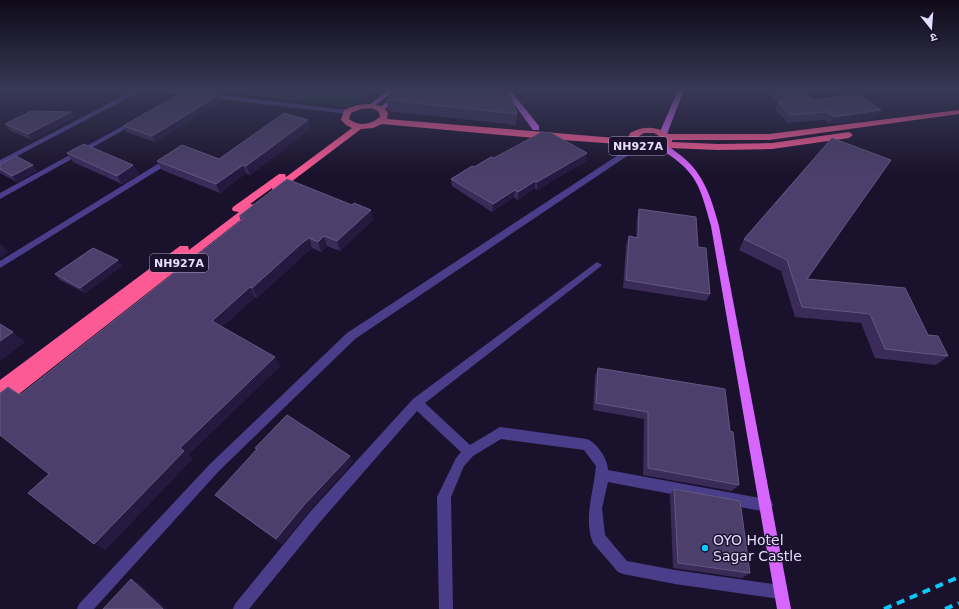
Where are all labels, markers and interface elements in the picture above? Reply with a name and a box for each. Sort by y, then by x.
north arrow [911,8,951,48]
text: उ [928,30,939,44]
road number: NH927A [609,137,667,155]
road number: NH927A [150,254,208,272]
place label: OYO Hotel Sagar Castle [713,532,802,564]
marker: OYO Hotel Sagar Castle [700,543,710,553]

